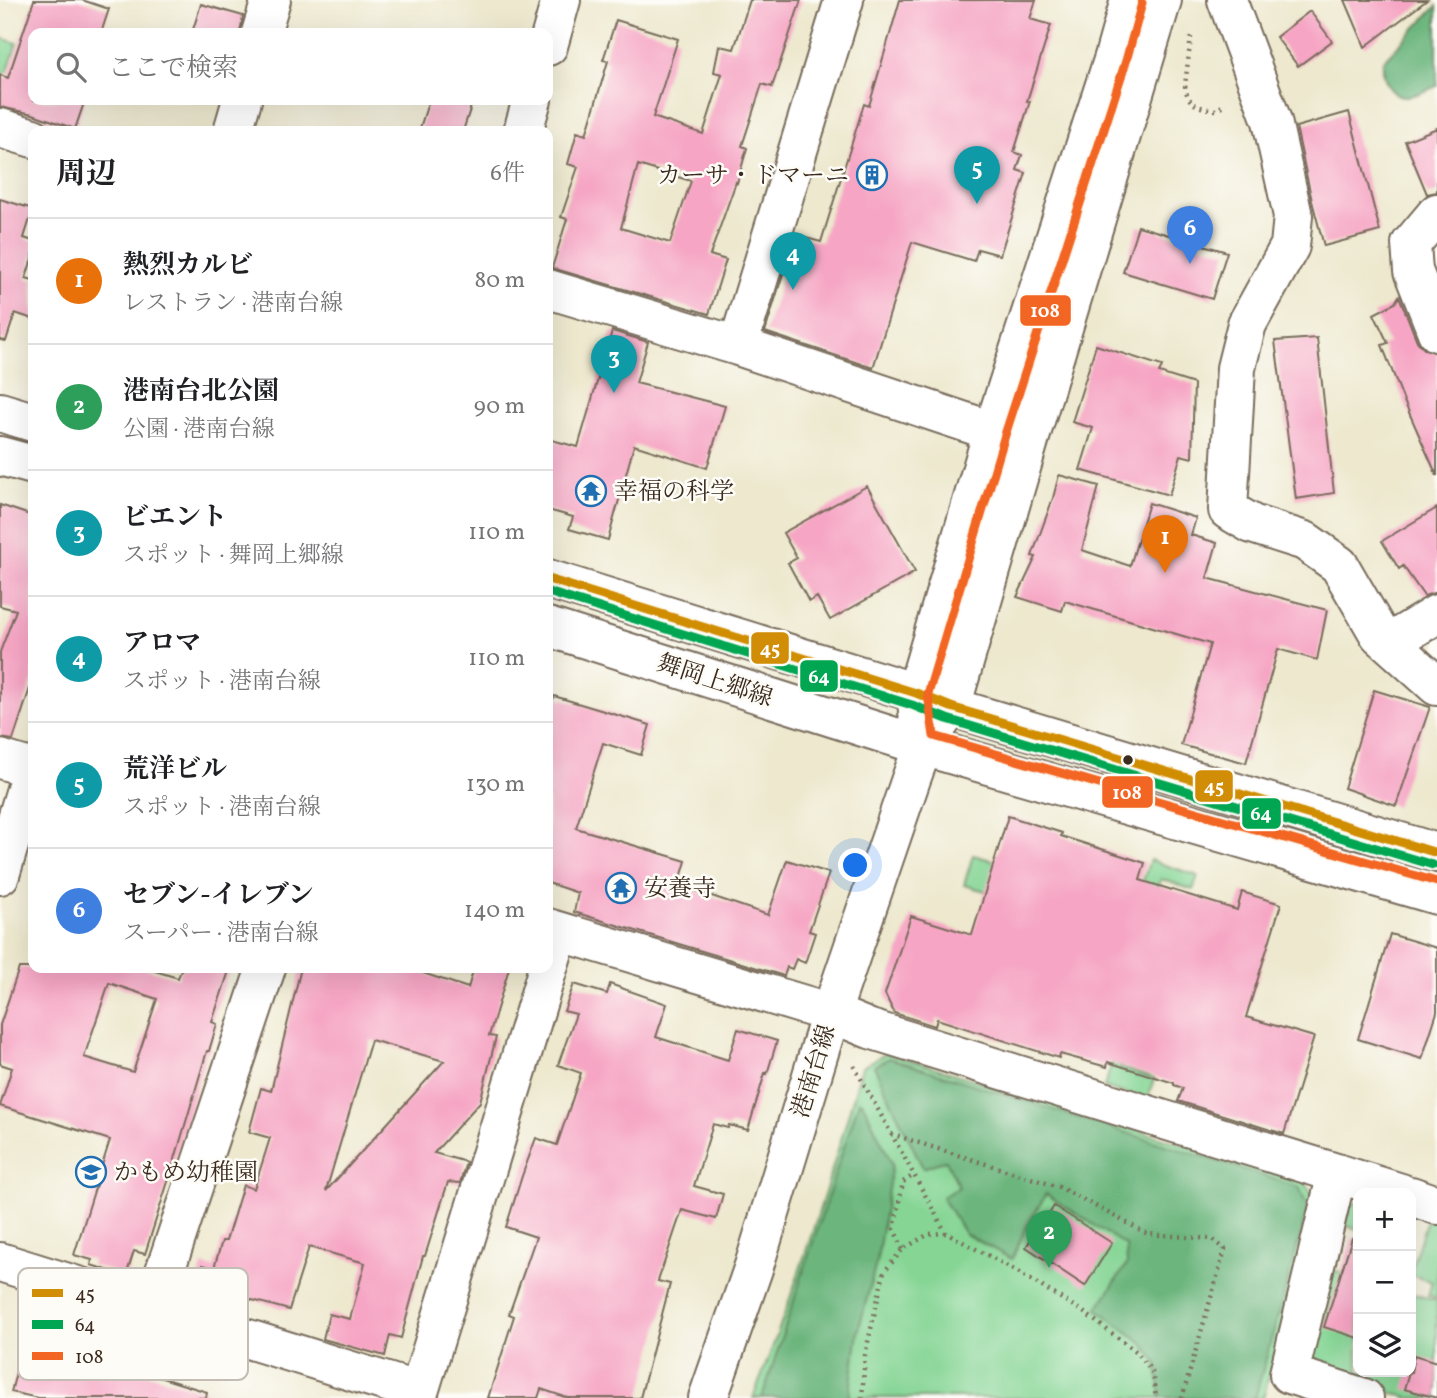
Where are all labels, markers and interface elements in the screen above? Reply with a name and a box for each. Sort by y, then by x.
search box [28,28,553,105]
icon: search [52,48,90,86]
text: ここで検索 [108,51,238,87]
pin: 5 [954,146,1000,204]
text: 周辺 [56,154,116,196]
text: 6件 [490,158,525,190]
building icon: カーサ・ドマーニ [855,158,889,192]
place label: カーサ・ドマーニ [657,160,849,194]
pin: 6 [1167,206,1213,264]
pin: 4 [770,232,816,290]
text: 熱烈カルビ [123,248,253,284]
text: 1 [74,265,84,297]
text: 80 m [475,265,525,297]
text: レストラン · 港南台線 [123,288,343,320]
line badge: 108 [1019,294,1072,327]
text: 108 [1030,299,1060,325]
pin: 3 [591,335,637,393]
text: 港南台北公園 [123,374,279,410]
text: 2 [73,391,85,423]
text: 90 m [474,391,525,423]
text: 公園 · 港南台線 [123,414,275,446]
temple icon: 幸福の科学 [574,474,608,508]
place label: 幸福の科学 [614,476,734,510]
text: ビエント [123,500,227,536]
pin: 1 [1142,515,1188,573]
text: 3 [73,517,85,549]
text: 110 m [468,517,525,549]
text: スポット · 舞岡上郷線 [123,540,344,572]
text: アロマ [123,626,201,662]
line badge: 45 [750,631,790,665]
text: 45 [760,637,780,663]
text: 4 [72,643,86,675]
text: 110 m [468,643,525,675]
street label: 舞岡上郷線 [652,647,777,717]
line badge: 64 [799,659,839,693]
text: 64 [808,665,830,691]
text: スポット · 港南台線 [123,666,321,698]
text: 荒洋ビル [123,752,227,788]
unlabelled marker [1121,753,1135,767]
text: 5 [73,769,85,801]
text: 130 m [466,769,525,801]
line badge: 45 [1194,769,1234,803]
line badge: 108 [1101,775,1154,809]
text: 45 [1204,775,1224,801]
text: 108 [1112,781,1142,807]
text: スポット · 港南台線 [123,792,321,824]
line badge: 64 [1241,797,1282,830]
text: 64 [1250,802,1272,828]
your location [838,848,872,882]
temple icon: 安養寺 [604,871,638,905]
place label: 安養寺 [644,873,716,907]
text: セブン-イレブン [123,878,314,914]
text: 6 [73,895,85,927]
text: 140 m [464,895,525,927]
text: スーパー · 港南台線 [123,918,318,950]
street label: 港南台線 [785,1021,845,1122]
school or university icon: かもめ幼稚園 [74,1155,108,1189]
place label: かもめ幼稚園 [114,1157,258,1191]
map controls [1353,1188,1416,1377]
button: + [1353,1188,1416,1251]
pin: 2 [1026,1210,1072,1268]
button: − [1353,1251,1416,1314]
legend [18,1268,248,1380]
text: 45 [75,1282,95,1308]
text: 64 [75,1313,95,1339]
button: layers [1353,1314,1416,1377]
text: 108 [75,1345,103,1371]

